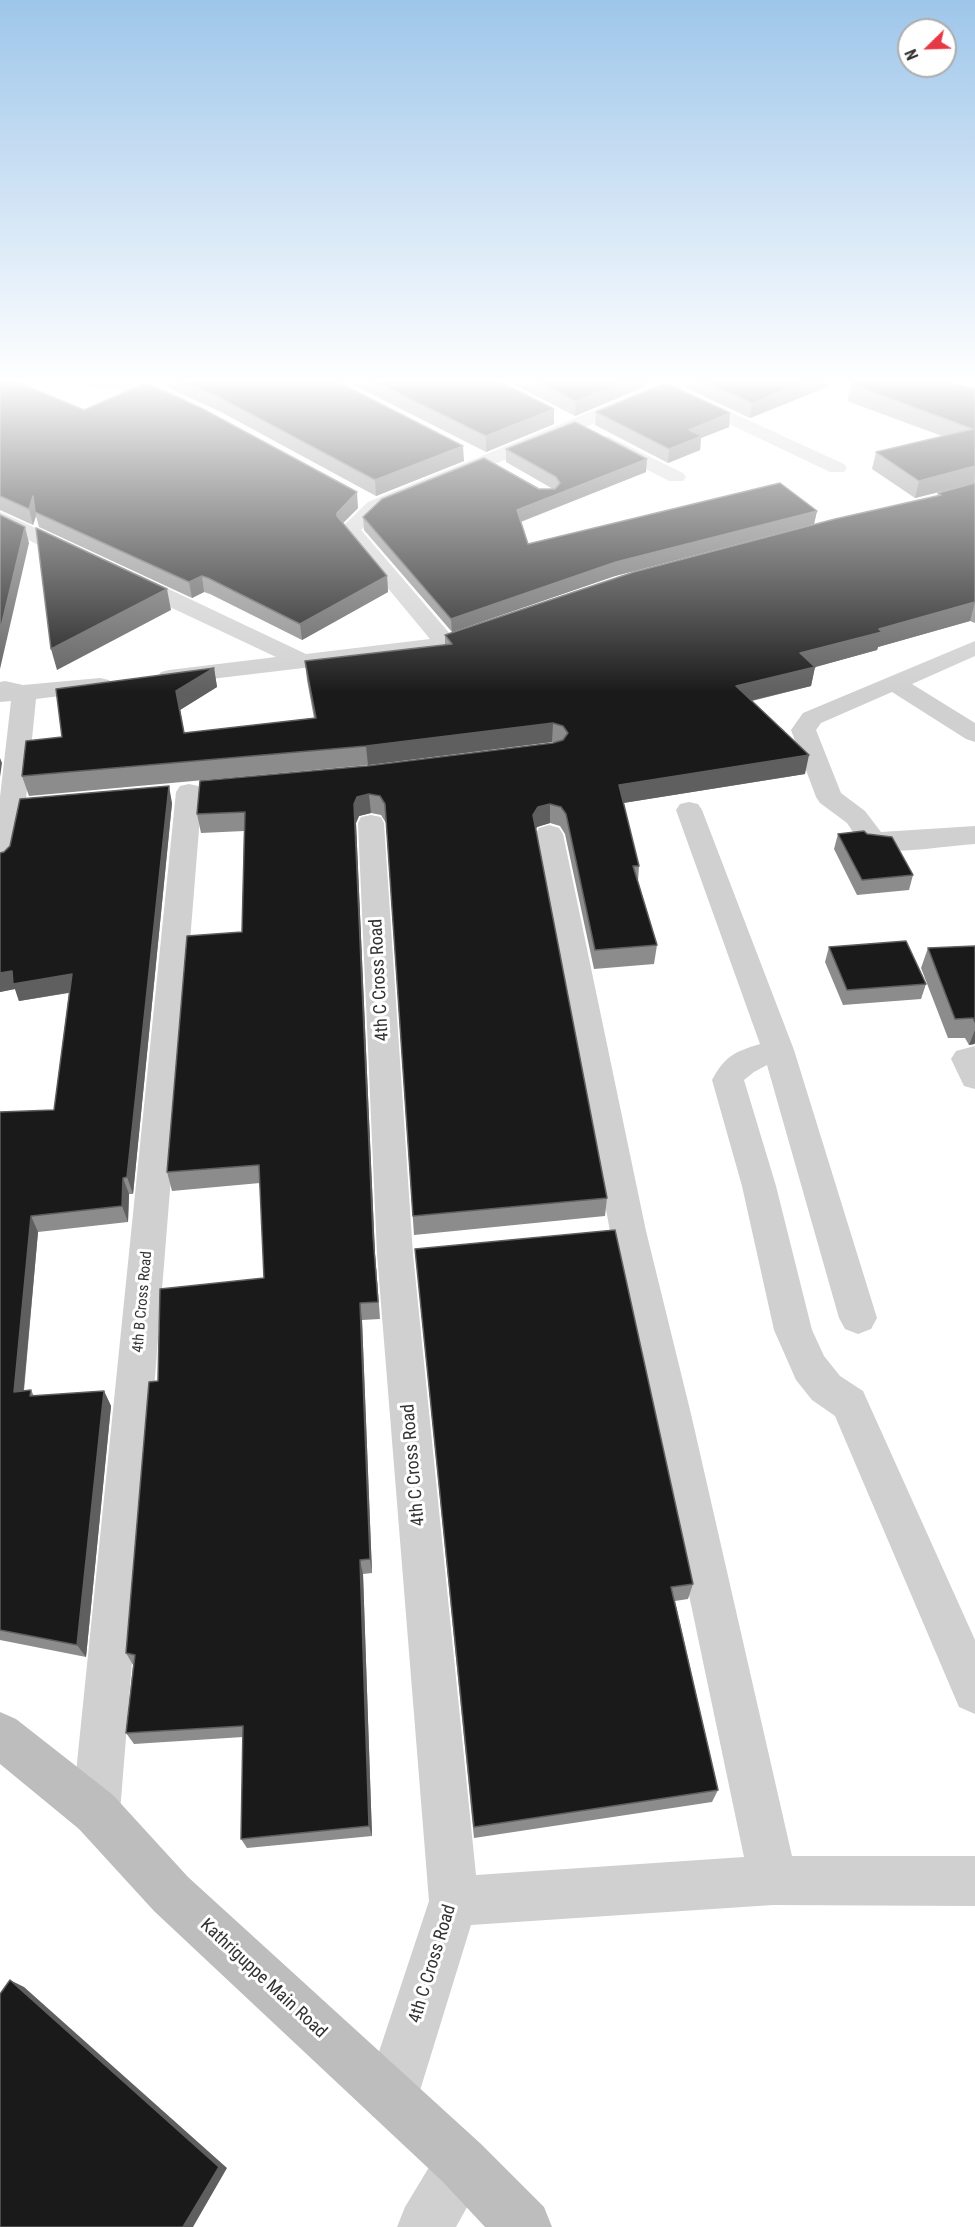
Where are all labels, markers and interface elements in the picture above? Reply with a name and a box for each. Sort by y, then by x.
north arrow [897,18,957,78]
text: N [901,46,922,63]
street label: 4th C Cross Road [366,918,394,1042]
street label: 4th B Cross Road [130,1250,156,1354]
street label: 4th C Cross Road [398,1403,430,1527]
street label: 4th C Cross Road [405,1902,461,2026]
street label: Kathriguppe Main Road [195,1915,331,2043]

